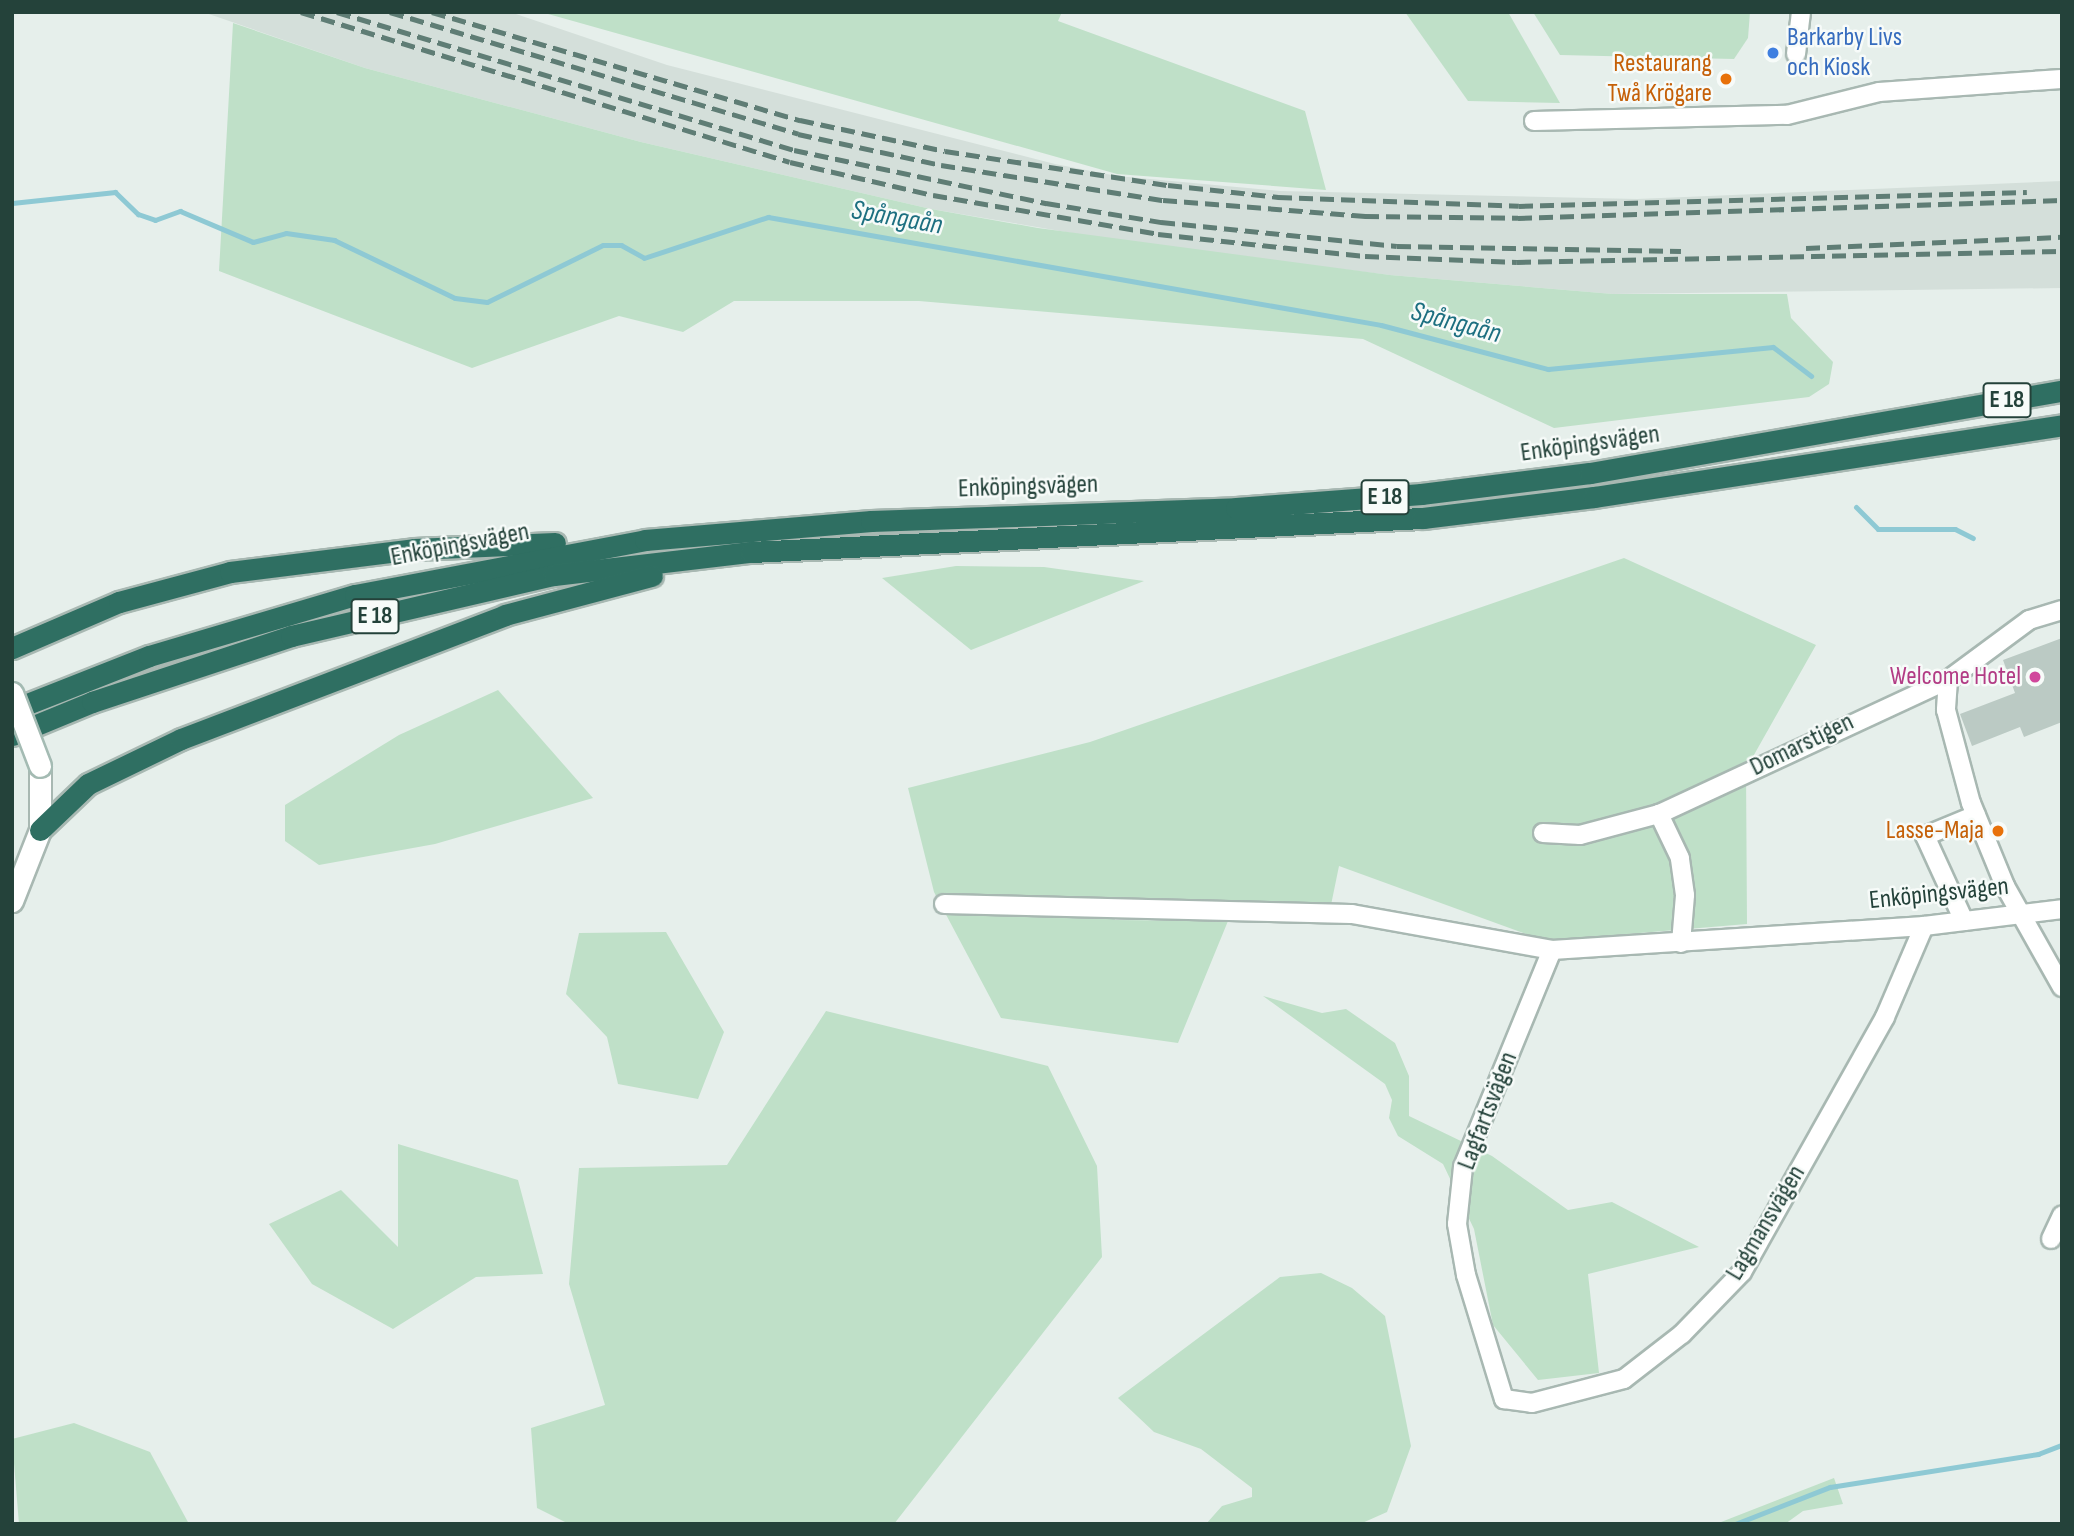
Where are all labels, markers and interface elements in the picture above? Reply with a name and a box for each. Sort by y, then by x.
place label: Barkarby Livs och Kiosk [1787,22,1902,84]
marker: Barkarby Livs och Kiosk [1765,45,1781,61]
place label: Restaurang Twå Krögare [1607,48,1712,110]
marker: Restaurang Twå Krögare [1718,71,1734,87]
water label: Spångaån [849,193,945,243]
water label: Spångaån [1407,295,1505,351]
road number: E 18 [1982,380,2032,421]
street label: Enköpingsvägen [1518,419,1662,469]
street label: Enköpingsvägen [957,469,1099,505]
road number: E 18 [1360,476,1410,518]
street label: Enköpingsvägen [388,516,532,574]
road number: E 18 [350,596,400,636]
place label: Welcome Hotel [1890,661,2021,693]
marker: Welcome Hotel [2027,669,2043,685]
street label: Domarstigen [1745,707,1859,783]
place label: Lasse-Maja [1886,815,1984,847]
marker: Lasse-Maja [1990,823,2006,839]
street label: Enköpingsvägen [1868,871,2010,917]
street label: Lagfartsvägen [1451,1048,1525,1174]
street label: Lagmansvägen [1720,1160,1812,1286]

